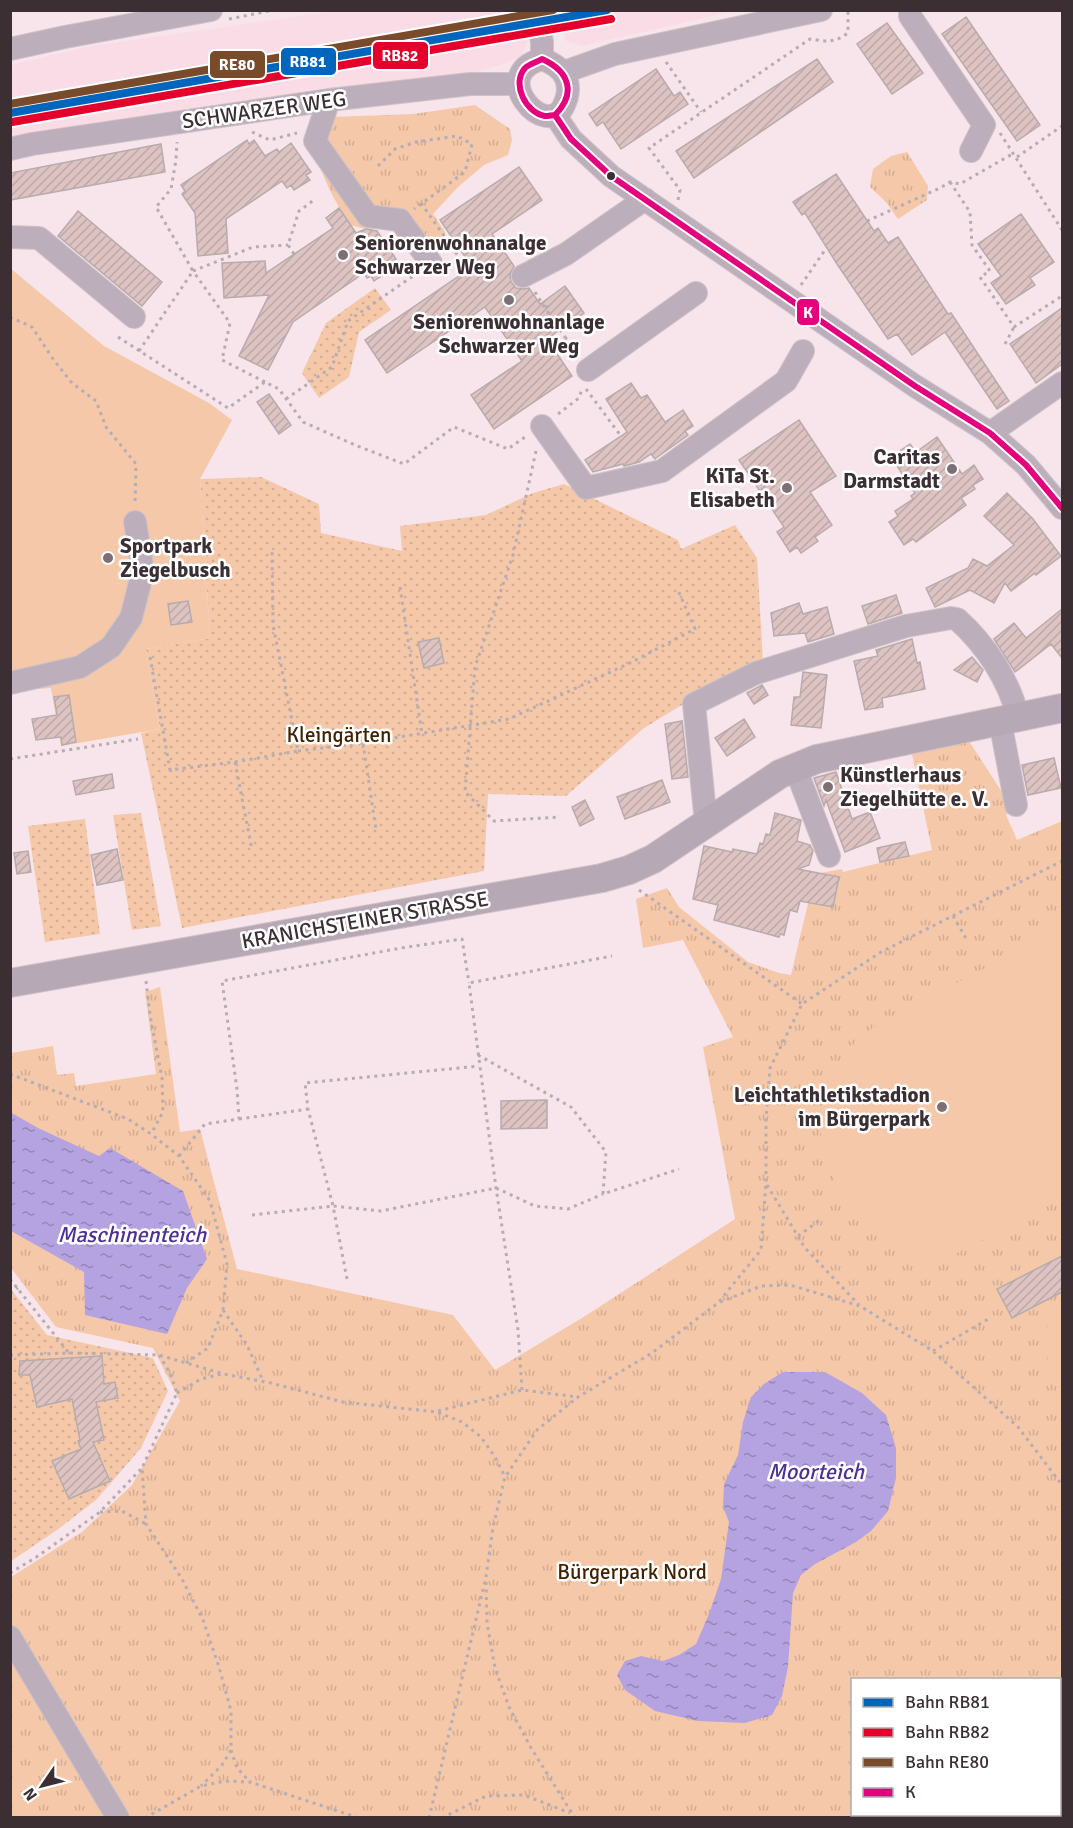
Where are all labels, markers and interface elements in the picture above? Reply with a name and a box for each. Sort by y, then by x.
line badge: RB82 [372,41,429,70]
text: RB82 [382,46,418,66]
line badge: RB81 [280,47,337,76]
line badge: RE80 [209,50,266,79]
text: RB81 [290,52,327,72]
text: RE80 [219,55,255,75]
street label: SCHWARZER WEG [180,86,348,134]
unlabelled marker [605,170,617,182]
place label: Seniorenwohnanalge Schwarzer Weg [355,230,546,280]
marker: Seniorenwohnanalge Schwarzer Weg [336,248,350,262]
marker: Seniorenwohnanlage Schwarzer Weg [502,293,516,307]
line badge: K [796,298,820,326]
text: K [803,303,813,323]
place label: Seniorenwohnanlage Schwarzer Weg [413,309,605,359]
place label: Caritas Darmstadt [843,444,940,494]
marker: Caritas Darmstadt [945,462,959,476]
place label: KiTa St. Elisabeth [689,463,775,513]
marker: KiTa St. Elisabeth [780,481,794,495]
place label: Sportpark Ziegelbusch [120,533,231,583]
marker: Sportpark Ziegelbusch [101,551,115,565]
park label: Kleingärten [286,722,392,748]
place label: Künstlerhaus Ziegelhütte e. V. [840,762,989,812]
marker: Künstlerhaus Ziegelhütte e. V. [821,780,835,794]
street label: KRANICHSTEINER STRASSE [240,885,490,955]
place label: Leichtathletikstadion im Bürgerpark [734,1082,930,1132]
marker: Leichtathletikstadion im Bürgerpark [935,1100,949,1114]
water label: Maschinenteich [58,1221,207,1248]
water label: Moorteich [768,1458,865,1485]
park label: Bürgerpark Nord [557,1559,707,1585]
legend [851,1678,1061,1816]
text: Bahn RB81 [905,1691,990,1713]
text: Bahn RB82 [905,1721,990,1743]
text: Bahn RE80 [905,1751,989,1773]
north arrow [12,1756,72,1816]
text: K [905,1781,916,1803]
text: N [19,1784,42,1804]

